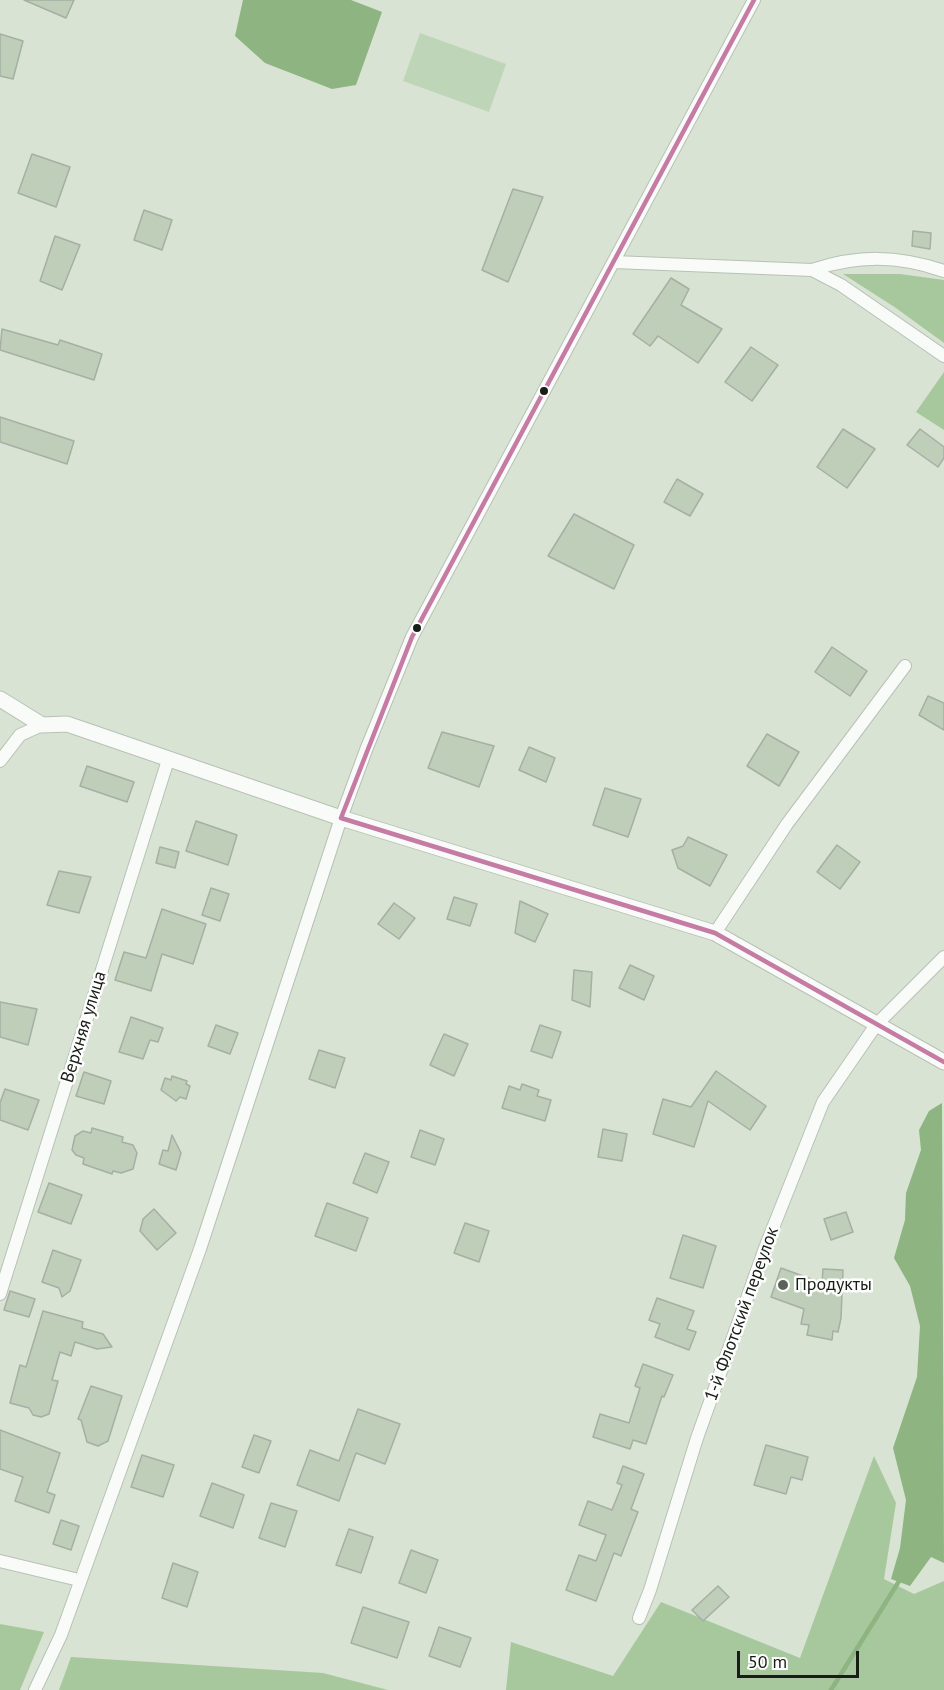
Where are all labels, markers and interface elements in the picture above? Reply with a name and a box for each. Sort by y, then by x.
unlabelled marker [538,385,550,397]
unlabelled marker [411,622,423,634]
street label: Верхняя улица [57,969,111,1085]
street label: 1-й Флотский переулок [700,1224,784,1404]
place label: Продукты [795,1274,872,1296]
marker: Продукты [776,1278,790,1292]
scale bar [740,1639,862,1677]
text: 50 m [748,1650,787,1673]

